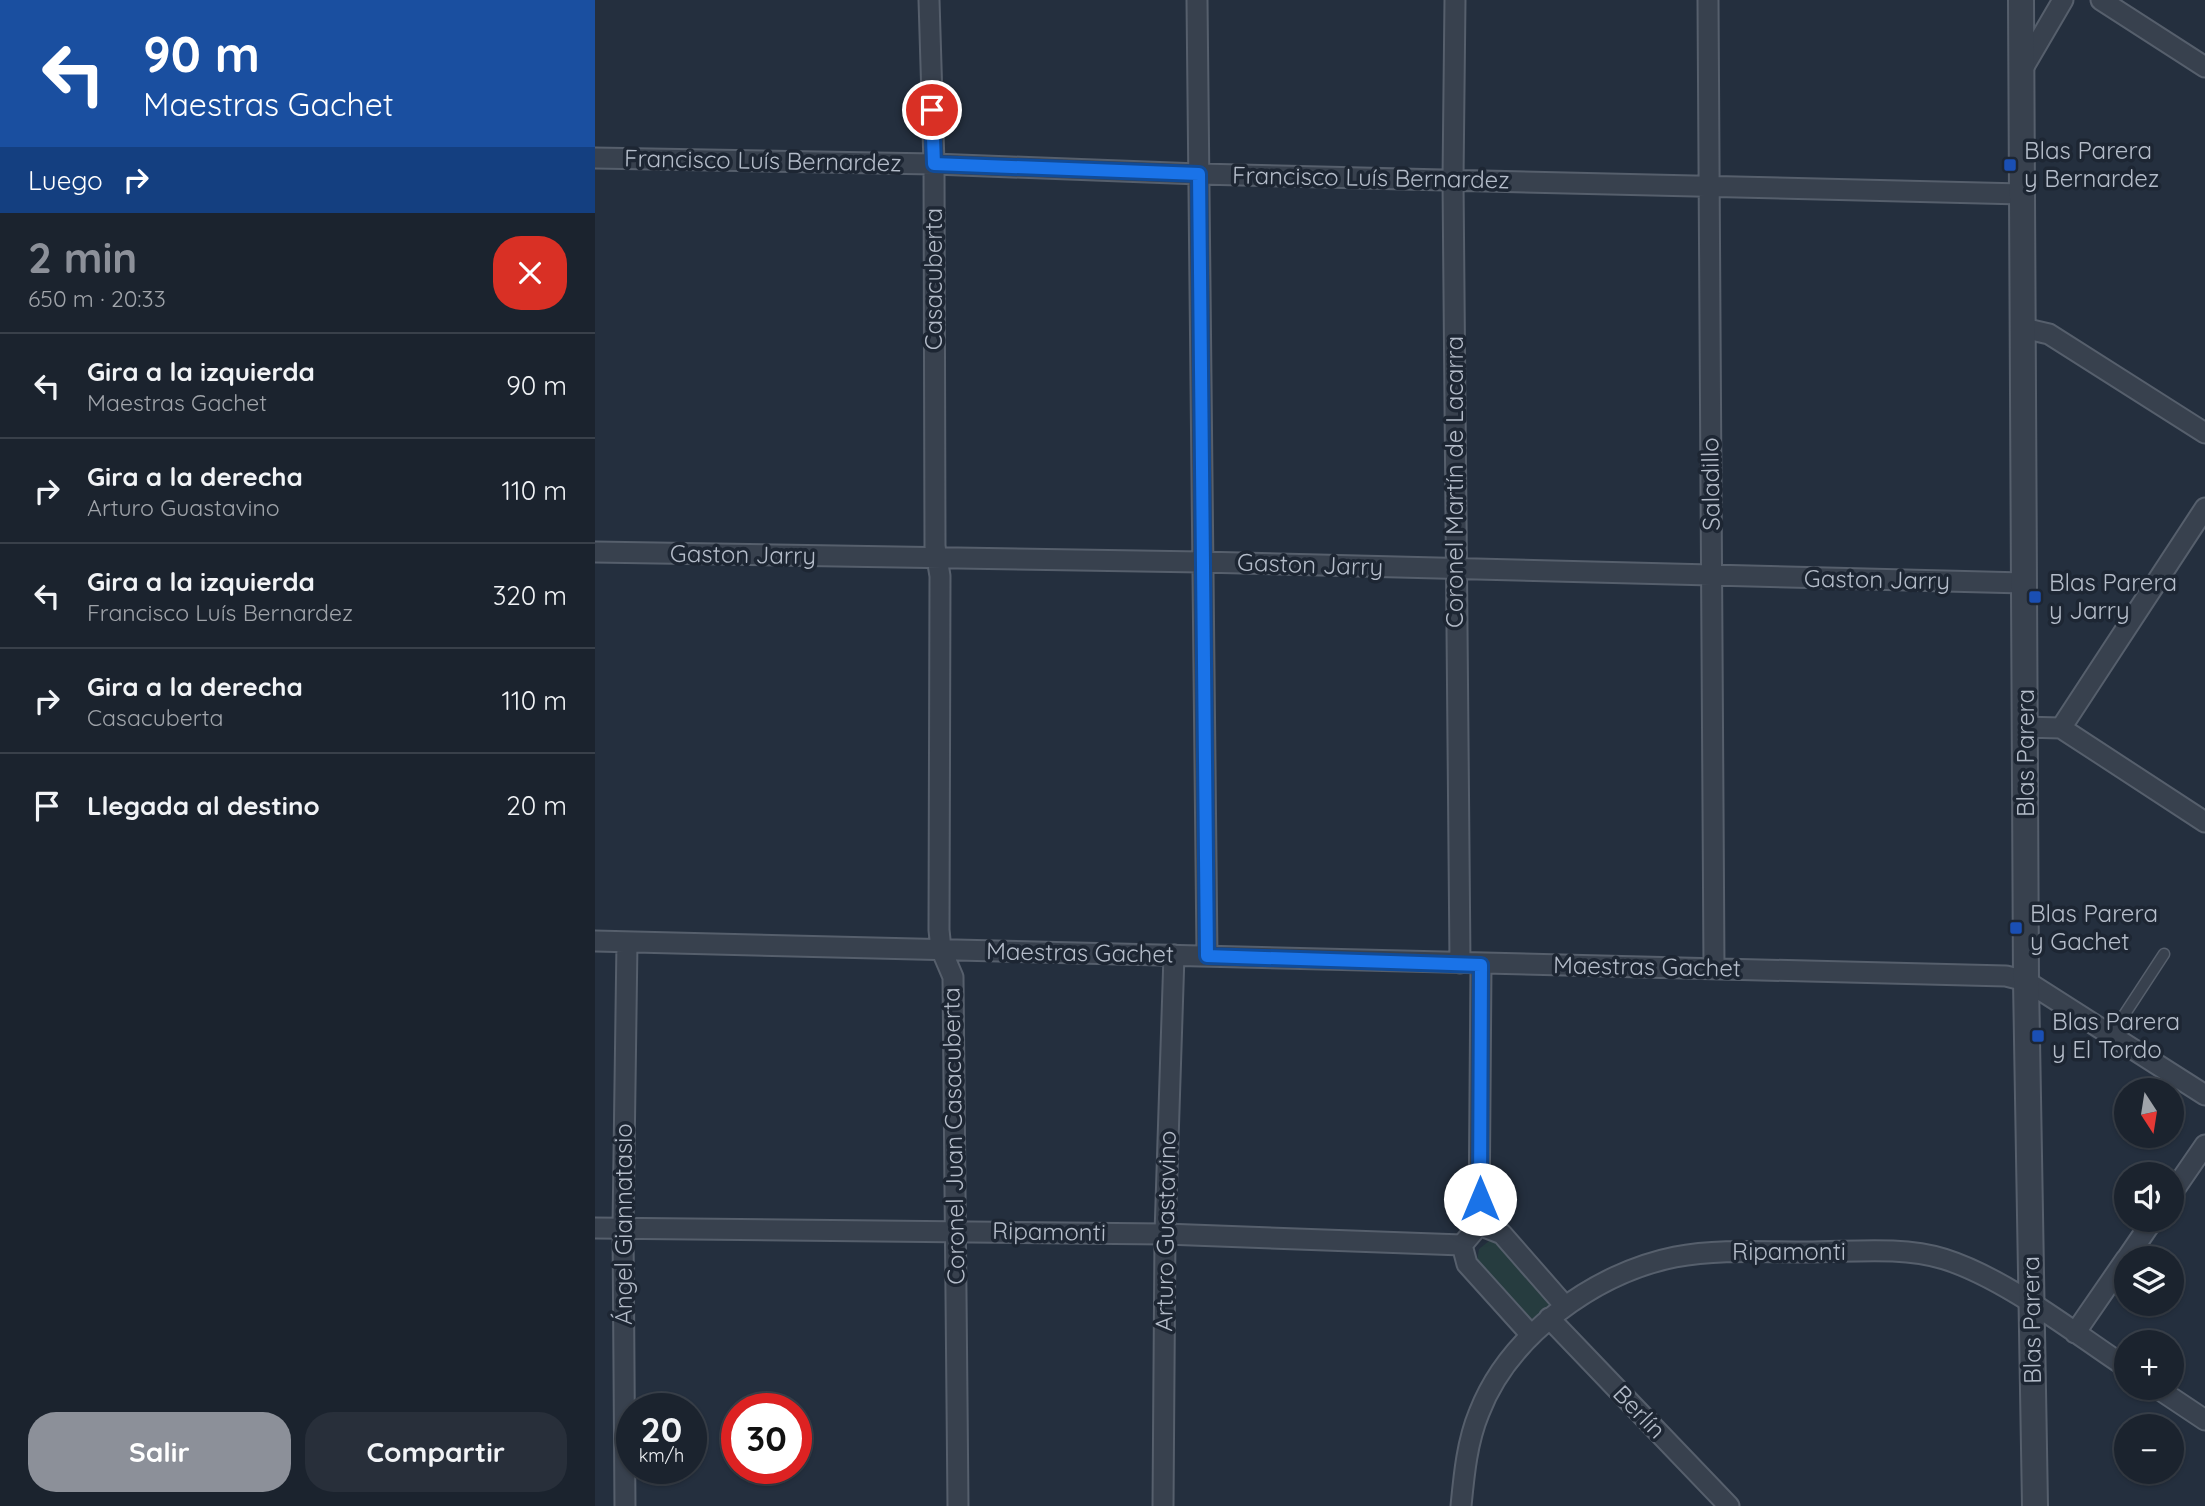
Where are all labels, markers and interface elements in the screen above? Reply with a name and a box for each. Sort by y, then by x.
text: 90 m [143,23,260,84]
icon: left [28,28,119,119]
pin [902,80,962,140]
text: Maestras Gachet [143,84,394,124]
icon: arrive [913,91,951,129]
place label: Blas Parera y Bernardez [2024,135,2159,193]
street label: Francisco Luís Bernardez [624,143,902,177]
marker: Blas Parera y Bernardez [2002,157,2018,173]
street label: Francisco Luís Bernardez [1232,160,1510,194]
icon: right [117,161,155,199]
text: Luego [28,164,103,197]
street label: Casacuberta [918,208,948,350]
text: 2 min [28,231,137,284]
button: close [493,236,567,310]
text: 650 m · 20:33 [28,284,166,313]
street label: Coronel Martín de Lacarra [1439,336,1469,628]
text: Gira a la izquierda [87,355,315,388]
icon: left [28,367,66,405]
text: 90 m [506,369,567,402]
text: Maestras Gachet [87,388,267,417]
street label: Saladillo [1694,437,1726,531]
text: Gira a la derecha [87,460,303,493]
icon: right [28,472,66,510]
text: 110 m [501,474,567,507]
text: Arturo Guastavino [87,493,280,522]
street label: Gaston Jarry [670,538,816,570]
street label: Gaston Jarry [1236,546,1384,582]
street label: Gaston Jarry [1804,563,1950,595]
text: Gira a la izquierda [87,565,315,598]
place label: Blas Parera y Jarry [2049,567,2177,625]
icon: left [28,577,66,615]
text: 320 m [493,579,567,612]
marker: Blas Parera y Jarry [2027,589,2043,605]
text: Francisco Luís Bernardez [87,598,353,627]
text: Gira a la derecha [87,670,303,703]
icon: right [28,682,66,720]
text: 110 m [501,684,567,717]
street label: Blas Parera [2010,689,2040,817]
text: Casacuberta [87,703,223,732]
icon: arrive [28,787,66,825]
text: Llegada al destino [87,789,320,822]
text: 20 m [506,789,567,822]
place label: Blas Parera y Gachet [2030,898,2158,956]
marker: Blas Parera y Gachet [2008,920,2024,936]
street label: Maestras Gachet [986,935,1174,969]
street label: Maestras Gachet [1553,949,1741,983]
street label: Coronel Juan Casacuberta [935,987,971,1285]
place label: Blas Parera y El Tordo [2052,1006,2180,1064]
marker: Blas Parera y El Tordo [2030,1028,2046,1044]
north arrow [2114,1078,2184,1148]
map controls [2114,1078,2184,1484]
street label: Ángel Giannatasio [608,1123,638,1325]
street label: Arturo Guastavino [1148,1130,1182,1332]
position arrow [1443,1162,1517,1236]
button: sound [2114,1162,2184,1232]
street label: Ripamonti [992,1215,1106,1247]
street label: Ripamonti [1732,1236,1846,1266]
button: layers [2114,1246,2184,1316]
street label: Blas Parera [2015,1256,2047,1384]
button: + [2114,1330,2184,1400]
street label: Berlín [1607,1378,1672,1444]
speed limit sign: 30 [721,1393,812,1484]
text: 20 [641,1407,682,1451]
button: Salir [28,1412,291,1492]
button: Compartir [305,1412,567,1492]
button: − [2114,1414,2184,1484]
text: km/h [639,1444,684,1467]

